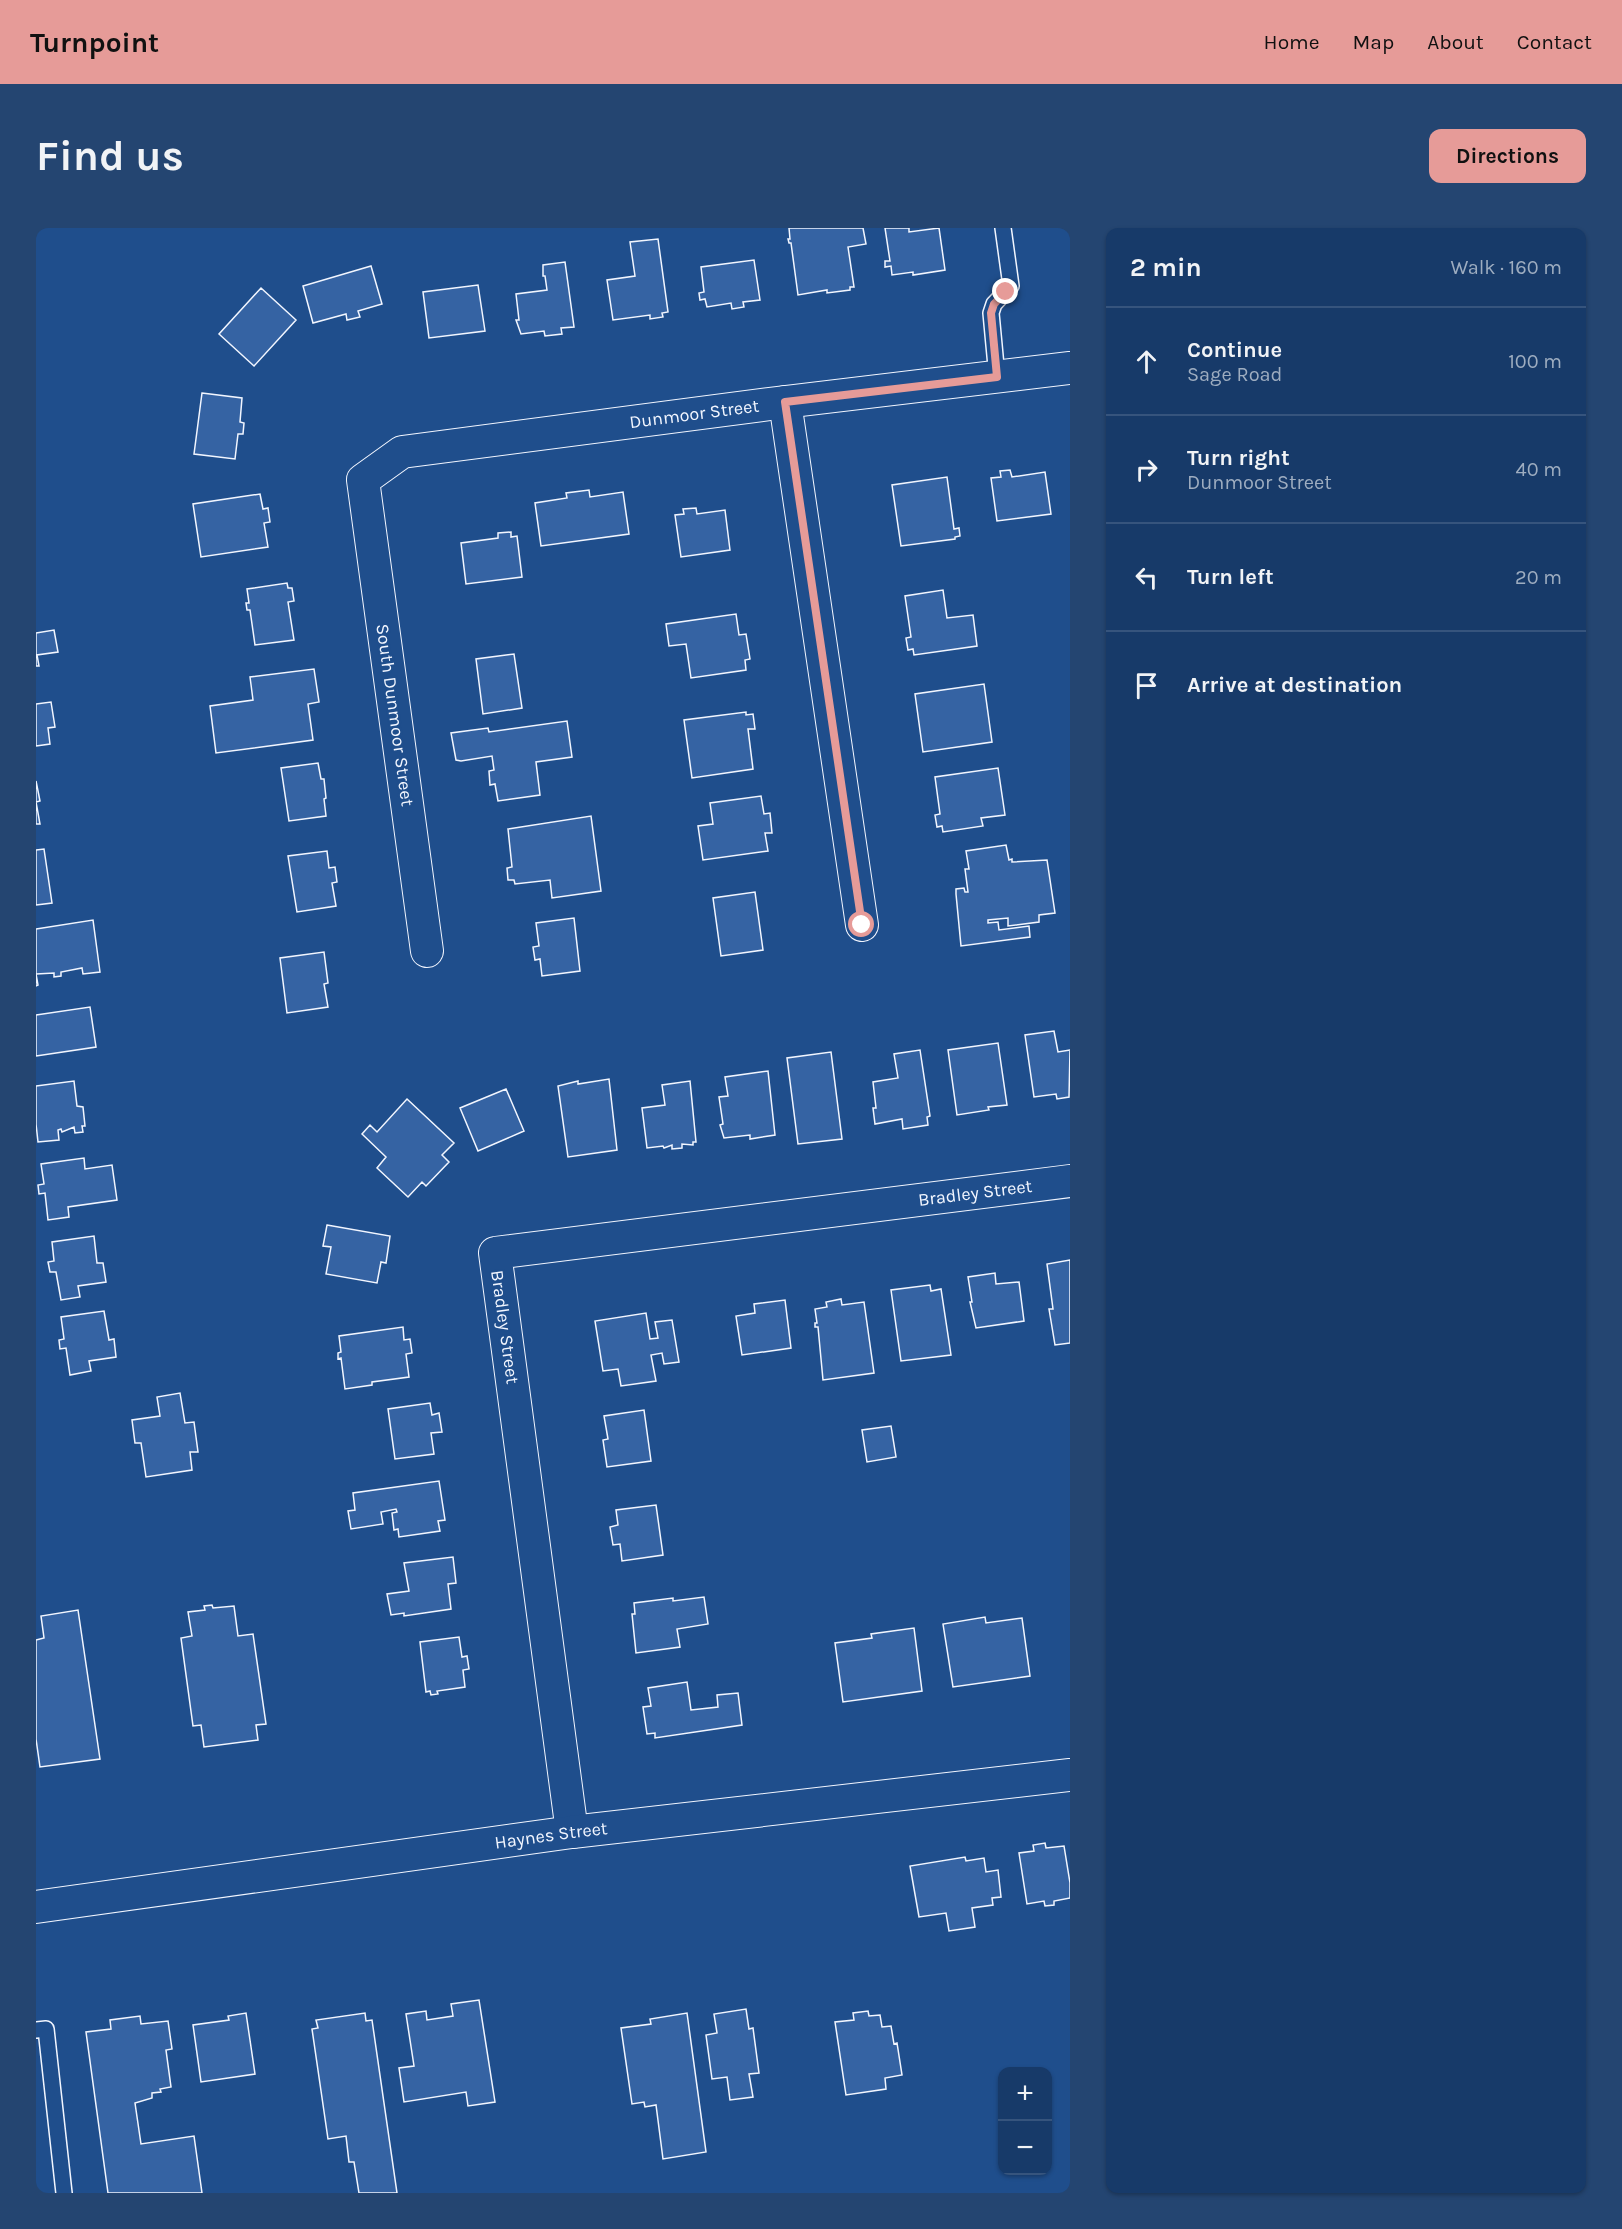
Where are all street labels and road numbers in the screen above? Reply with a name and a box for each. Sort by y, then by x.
street label: Dunmoor Street [628,394,761,433]
street label: South Dunmoor Street [371,622,419,808]
street label: Bradley Street [917,1175,1034,1211]
street label: Bradley Street [486,1269,524,1386]
street label: Haynes Street [493,1817,609,1854]

